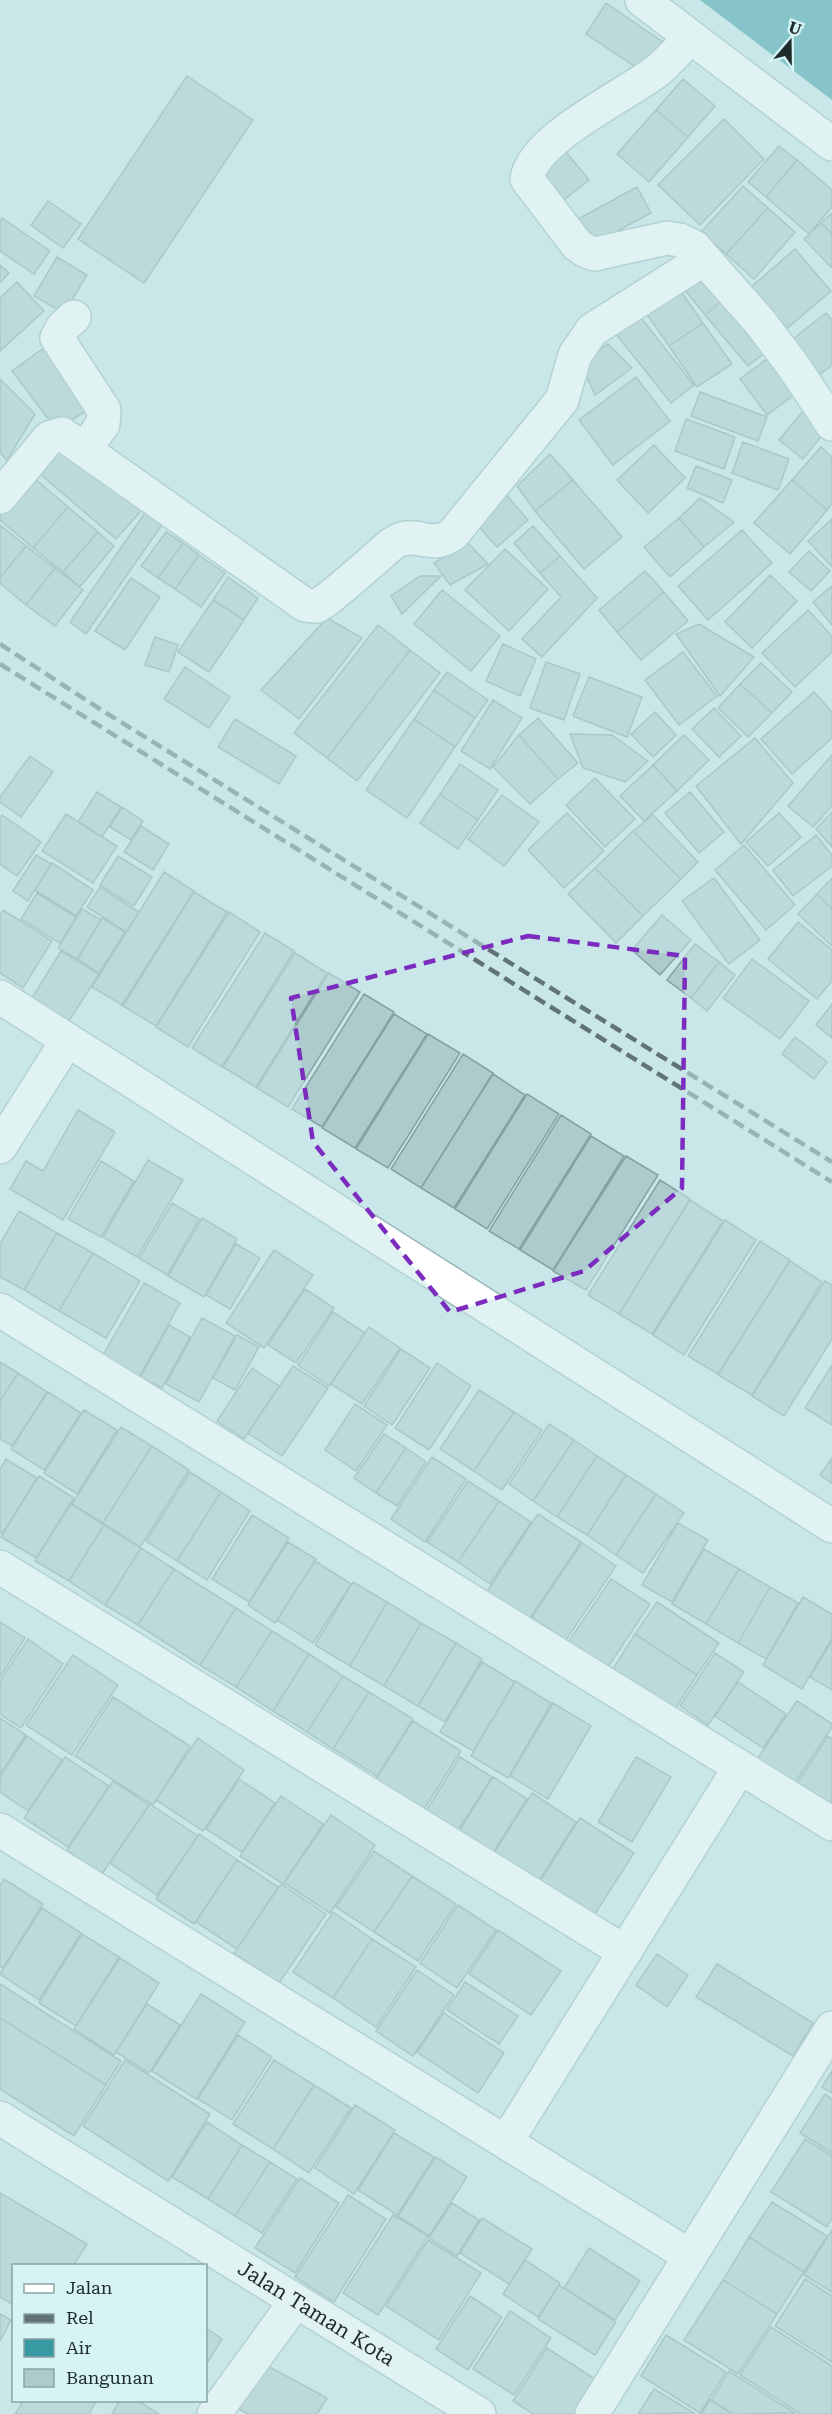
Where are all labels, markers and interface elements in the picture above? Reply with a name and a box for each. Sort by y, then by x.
north arrow [760,12,820,72]
text: U [786,17,804,39]
street label: Jalan Taman Kota [234,2256,400,2371]
legend [12,2264,207,2402]
text: Jalan [66,2277,113,2298]
text: Rel [66,2307,94,2328]
text: Air [66,2337,92,2358]
text: Bangunan [66,2367,154,2388]

